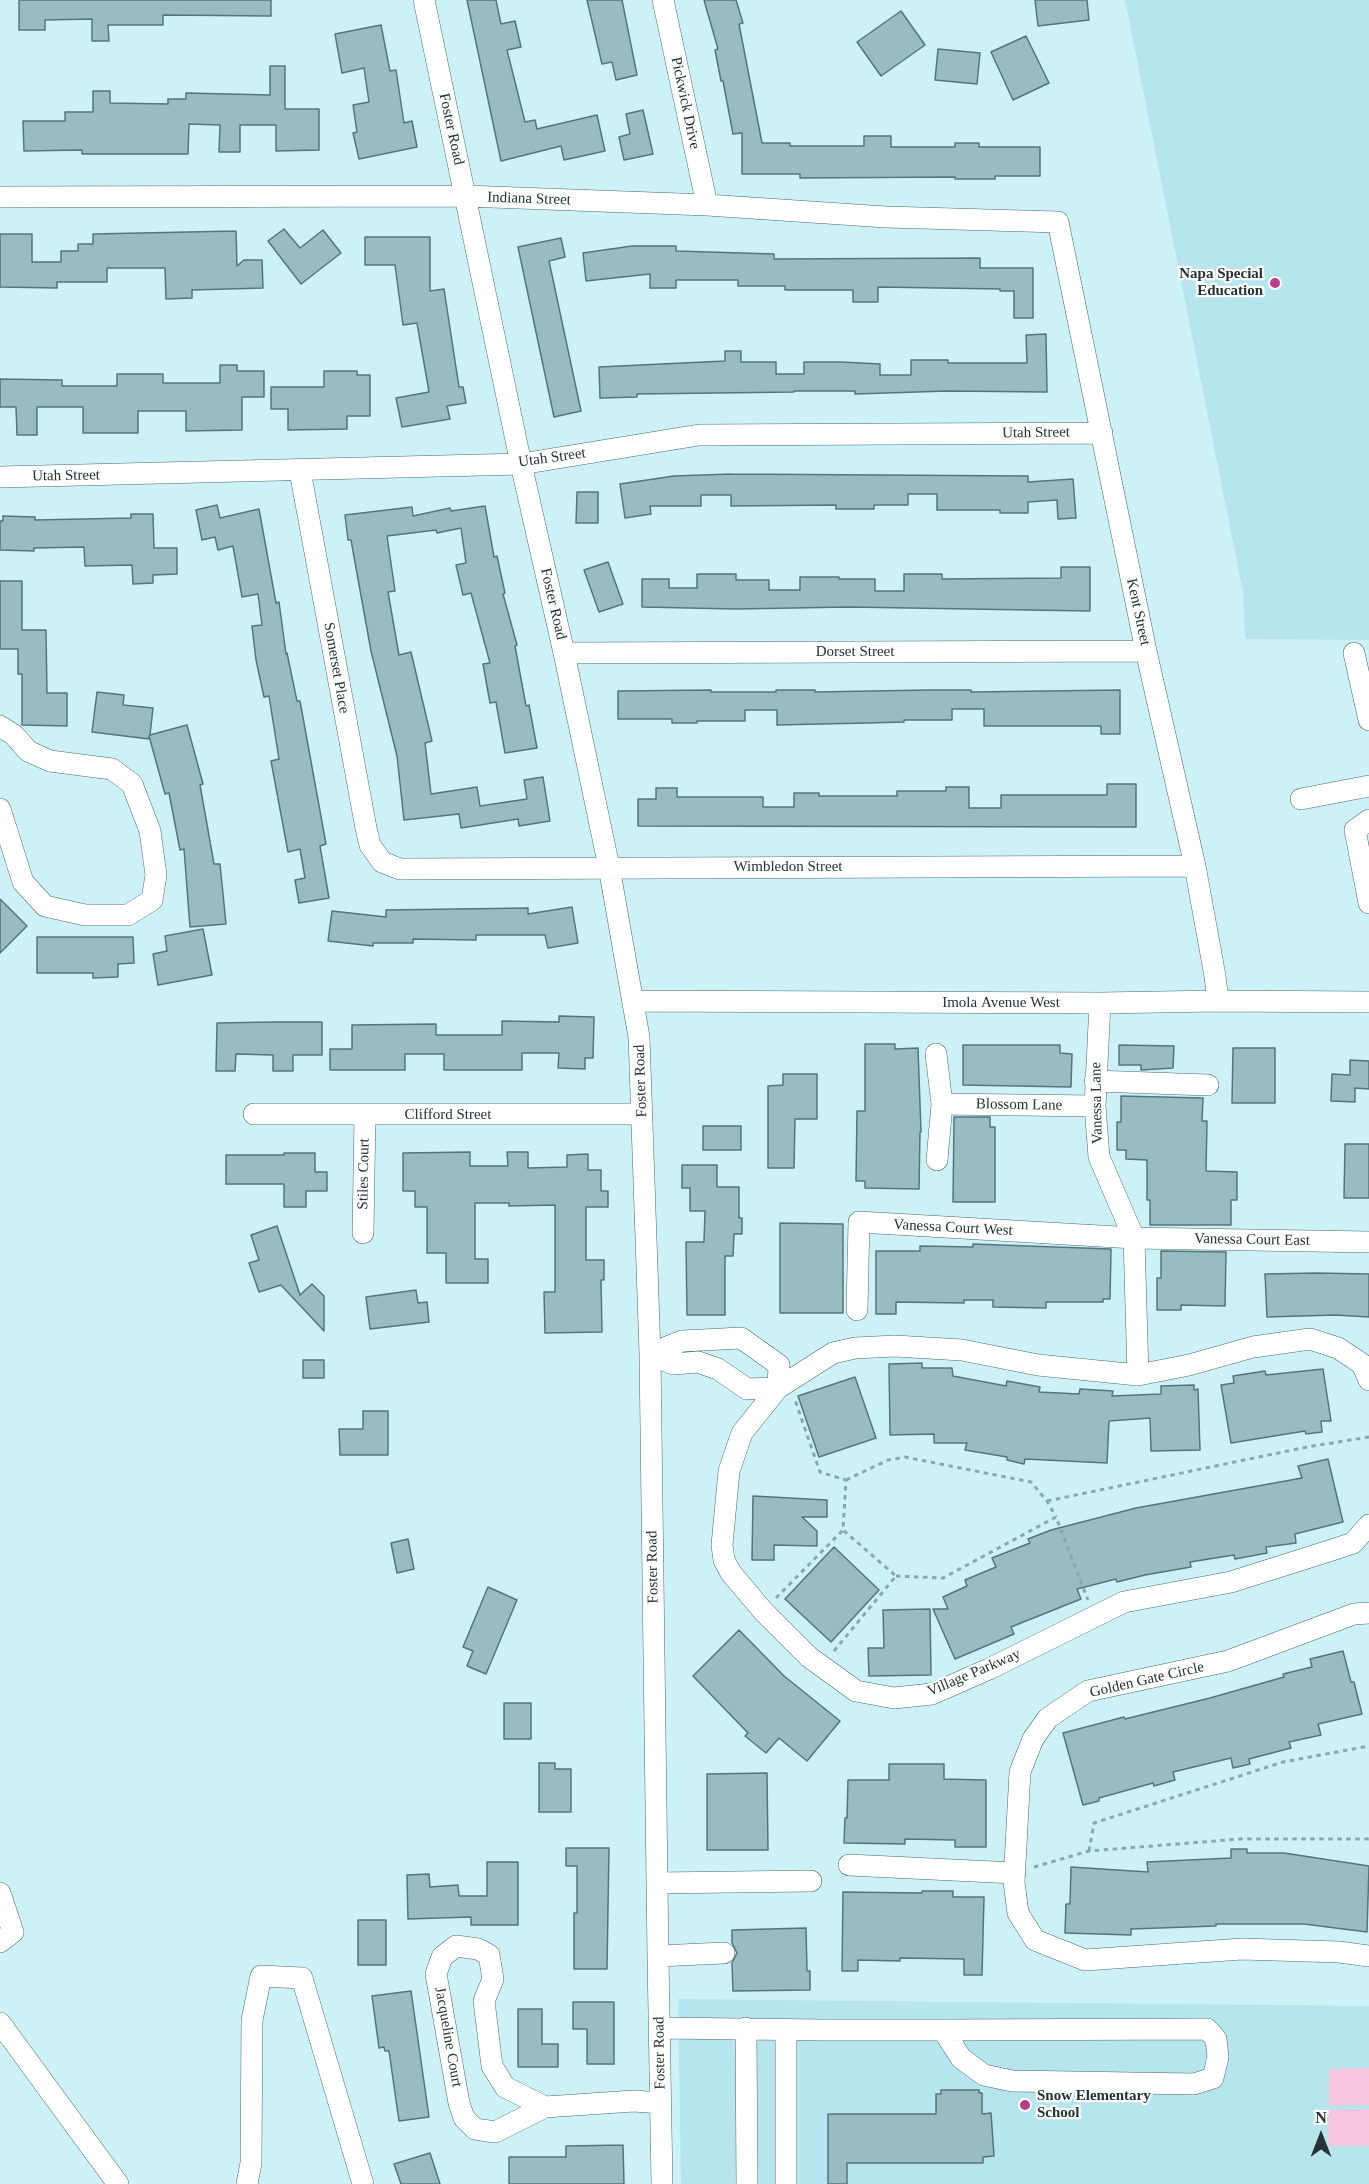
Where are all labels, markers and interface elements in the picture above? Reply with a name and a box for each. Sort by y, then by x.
street label: Pickwick Drive [666,55,704,151]
street label: Foster Road [435,91,467,167]
street label: Indiana Street [487,189,571,209]
place label: Napa Special Education [1179,265,1263,300]
marker: Napa Special Education [1268,276,1282,290]
street label: Utah Street [1002,423,1070,443]
street label: Utah Street [517,444,587,472]
street label: Utah Street [32,466,100,486]
street label: Foster Road [536,566,570,642]
street label: Kent Street [1122,577,1154,647]
street label: Somerset Place [319,621,353,715]
street label: Dorset Street [816,643,894,661]
street label: Wimbledon Street [734,858,842,876]
street label: Imola Avenue West [942,994,1060,1012]
street label: Foster Road [631,1044,651,1118]
street label: Vanessa Lane [1087,1062,1107,1144]
street label: Blossom Lane [976,1095,1062,1115]
street label: Clifford Street [405,1106,491,1124]
street label: Stiles Court [354,1138,374,1210]
street label: Vanessa Court West [893,1216,1013,1240]
street label: Vanessa Court East [1194,1230,1310,1250]
street label: Foster Road [643,1530,663,1604]
street label: Village Parkway [925,1645,1023,1701]
street label: Golden Gate Circle [1088,1658,1206,1702]
street label: Jacqueline Court [430,1986,466,2088]
street label: Foster Road [650,2016,670,2090]
place label: Snow Elementary School [1037,2087,1151,2122]
marker: Snow Elementary School [1018,2098,1032,2112]
north arrow [1291,2106,1351,2166]
text: N [1315,2109,1327,2126]

